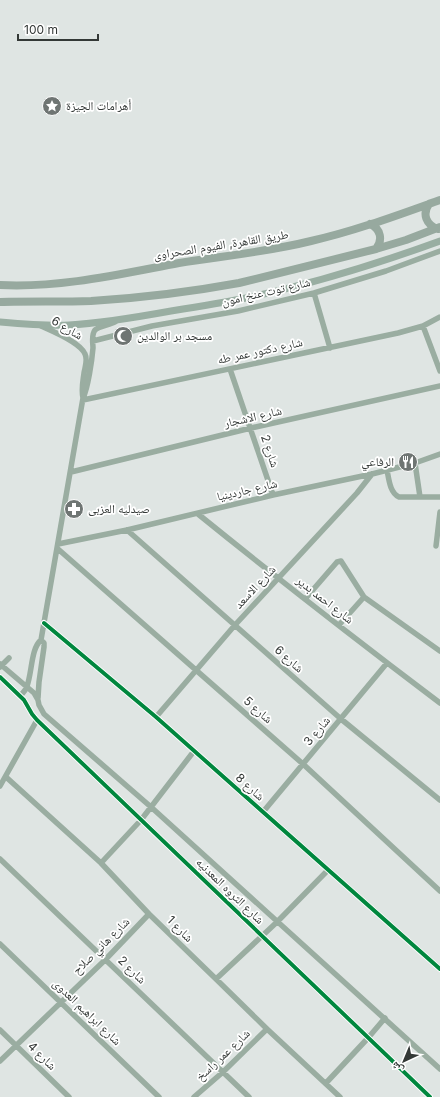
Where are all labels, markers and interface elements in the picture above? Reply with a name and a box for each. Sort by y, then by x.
scale bar [18,16,98,42]
text: 100 m [24,22,58,37]
place icon: أهرامات الجيزة [41,95,63,117]
place label: أهرامات الجيزة [66,98,131,113]
street label: طريق القاهرة, الفيوم الصحراوى [152,226,290,264]
street label: شارع توت عنخ امون [220,274,312,310]
street label: شارع 6 [48,313,86,343]
mosque icon: مسجد بر الوالدين [112,325,134,347]
place label: مسجد بر الوالدين [137,328,212,343]
street label: شارع دكتور عمر طه [216,334,304,368]
street label: شارع الاشجار [222,403,284,432]
street label: شارع 2 [257,433,283,470]
restaurant icon: الرفاعي [397,451,419,473]
place label: الرفاعي [361,454,394,472]
street label: شارع جاردينيا [215,475,279,505]
pharmacy icon: صيدليه العزبى [63,498,85,520]
place label: صيدليه العزبى [88,501,150,516]
street label: شارع الاسعد [231,562,279,612]
street label: شارع احمد بدير [292,572,357,627]
street label: شارع 6 [271,642,307,676]
street label: شارع 5 [240,693,276,727]
street label: شارع 3 [300,713,334,749]
street label: شارع 8 [232,770,268,804]
street label: شارع الثروه المعدنيه [193,854,268,928]
street label: شارع 1 [163,912,197,946]
street label: شارع هاني صلاح [69,914,135,979]
street label: شارع 2 [114,953,150,987]
street label: شارع ابراهيم العدوى [49,975,125,1049]
street label: شارع عمر راسخ [192,1026,254,1084]
street label: شارع 4 [24,1038,60,1074]
north arrow [384,1041,424,1081]
text: ش [388,1058,407,1077]

